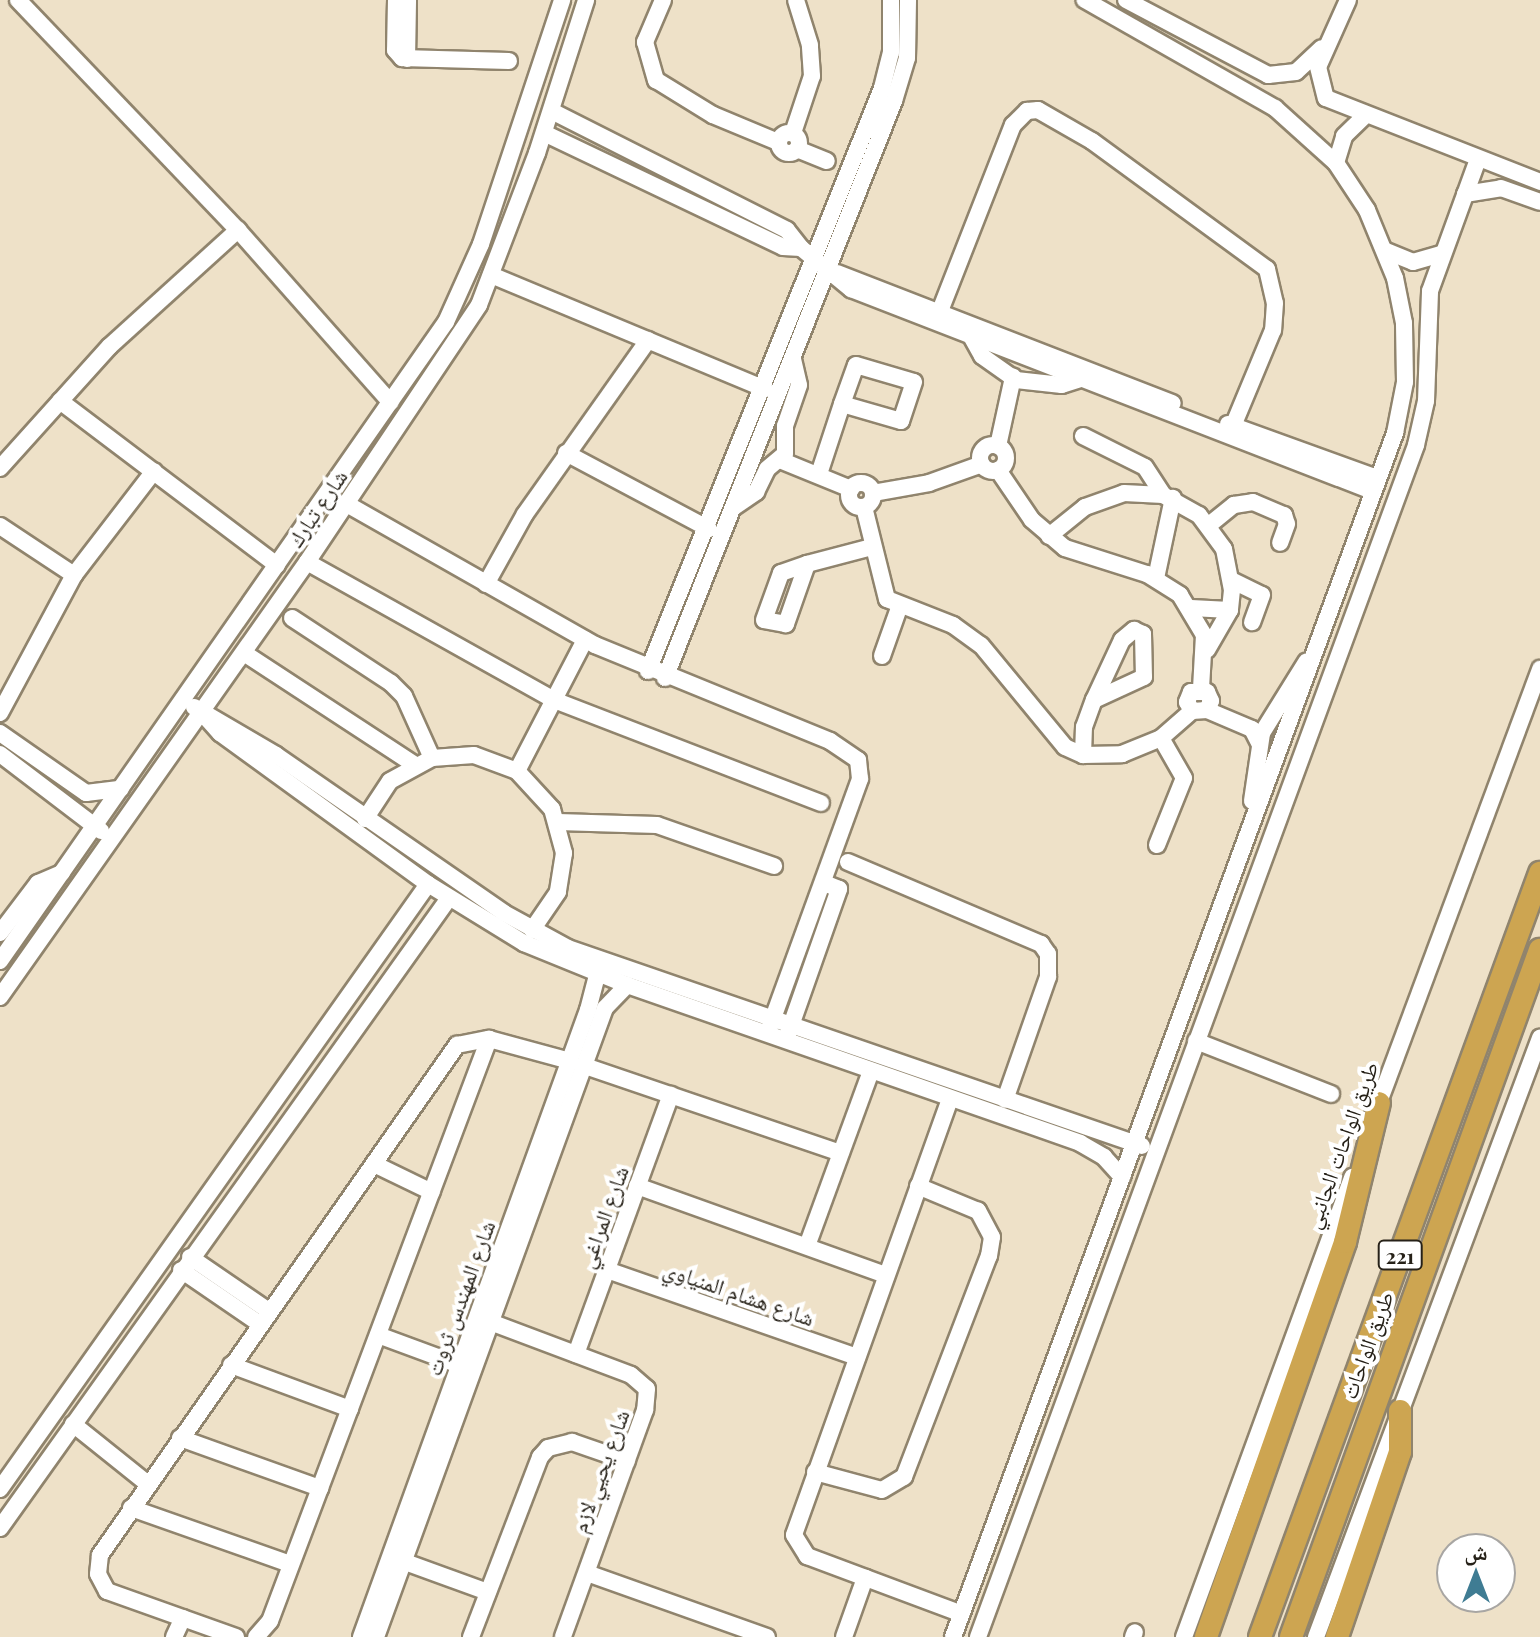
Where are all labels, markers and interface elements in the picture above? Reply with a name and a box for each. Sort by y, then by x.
street label: شارع تبارك [282,464,352,552]
street label: طريق الواحات الجانبي [1299,1058,1383,1232]
street label: شارع المراغي [572,1162,634,1272]
street label: شارع المهندس ثروت [420,1217,500,1379]
road number: 221 [1376,1239,1424,1271]
street label: شارع هشام المنياوي [660,1255,818,1331]
street label: طريق الواحات [1335,1288,1399,1402]
street label: شارع يحيي لازم [566,1406,634,1536]
north arrow [1436,1533,1516,1613]
text: ش [1464,1536,1488,1566]

